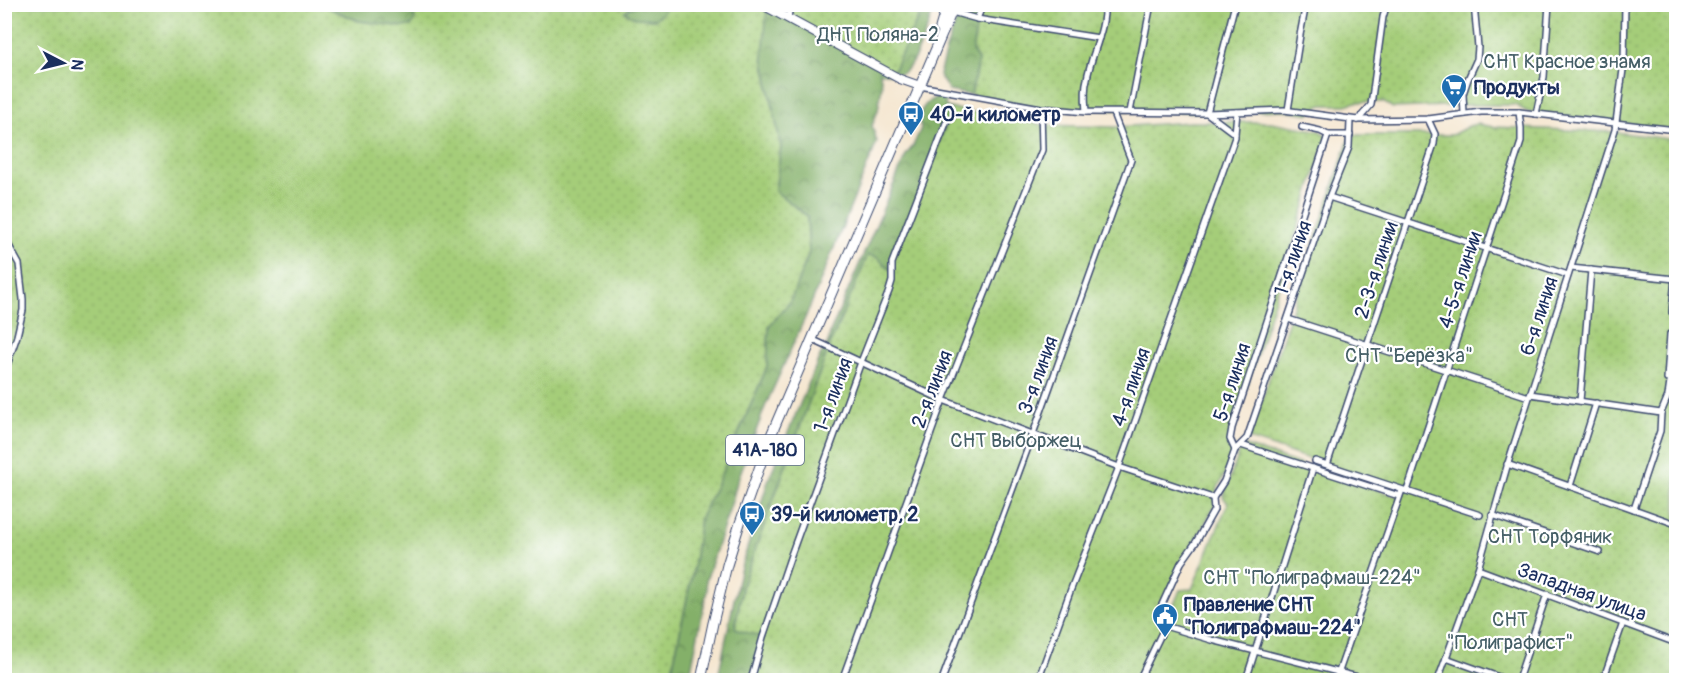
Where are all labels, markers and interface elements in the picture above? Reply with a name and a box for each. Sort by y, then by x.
park label: ДНТ Поляна-2 [816,22,939,47]
north arrow [33,33,93,93]
park label: СНТ Красное знамя [1483,49,1651,74]
text: N [66,58,87,71]
supermarket icon: Продукты [1439,72,1469,110]
place label: Продукты [1474,75,1560,100]
bus stop icon: 40-й километр [896,99,926,137]
place label: 40-й километр [930,102,1061,127]
street label: 1-я линия [1269,217,1317,299]
street label: 2-3-я линии [1349,218,1403,322]
street label: 4-5-я линии [1433,228,1487,332]
street label: 6-я линия [1515,273,1563,359]
street label: 3-я линия [1012,333,1064,417]
street label: 5-я линия [1208,340,1256,424]
park label: СНТ "Берёзка" [1345,343,1473,368]
street label: 4-я линия [1106,344,1156,430]
street label: 2-я линия [906,347,958,431]
street label: 1-я линия [808,354,858,436]
park label: СНТ Выборжец [950,428,1082,453]
road number: 41А-180 [726,435,804,465]
bus stop icon: 39-й километр, 2 [737,499,767,537]
place label: 39-й километр, 2 [771,502,919,527]
park label: СНТ Торфяник [1488,524,1612,549]
street label: Западная улица [1514,557,1650,627]
park label: СНТ "Полиграфмаш-224" [1203,565,1421,590]
place label: Правление СНТ "Полиграфмаш-224" [1184,592,1361,640]
public building icon: Правление СНТ "Полиграфмаш-224" [1150,601,1180,639]
park label: СНТ "Полиграфист" [1447,607,1573,655]

